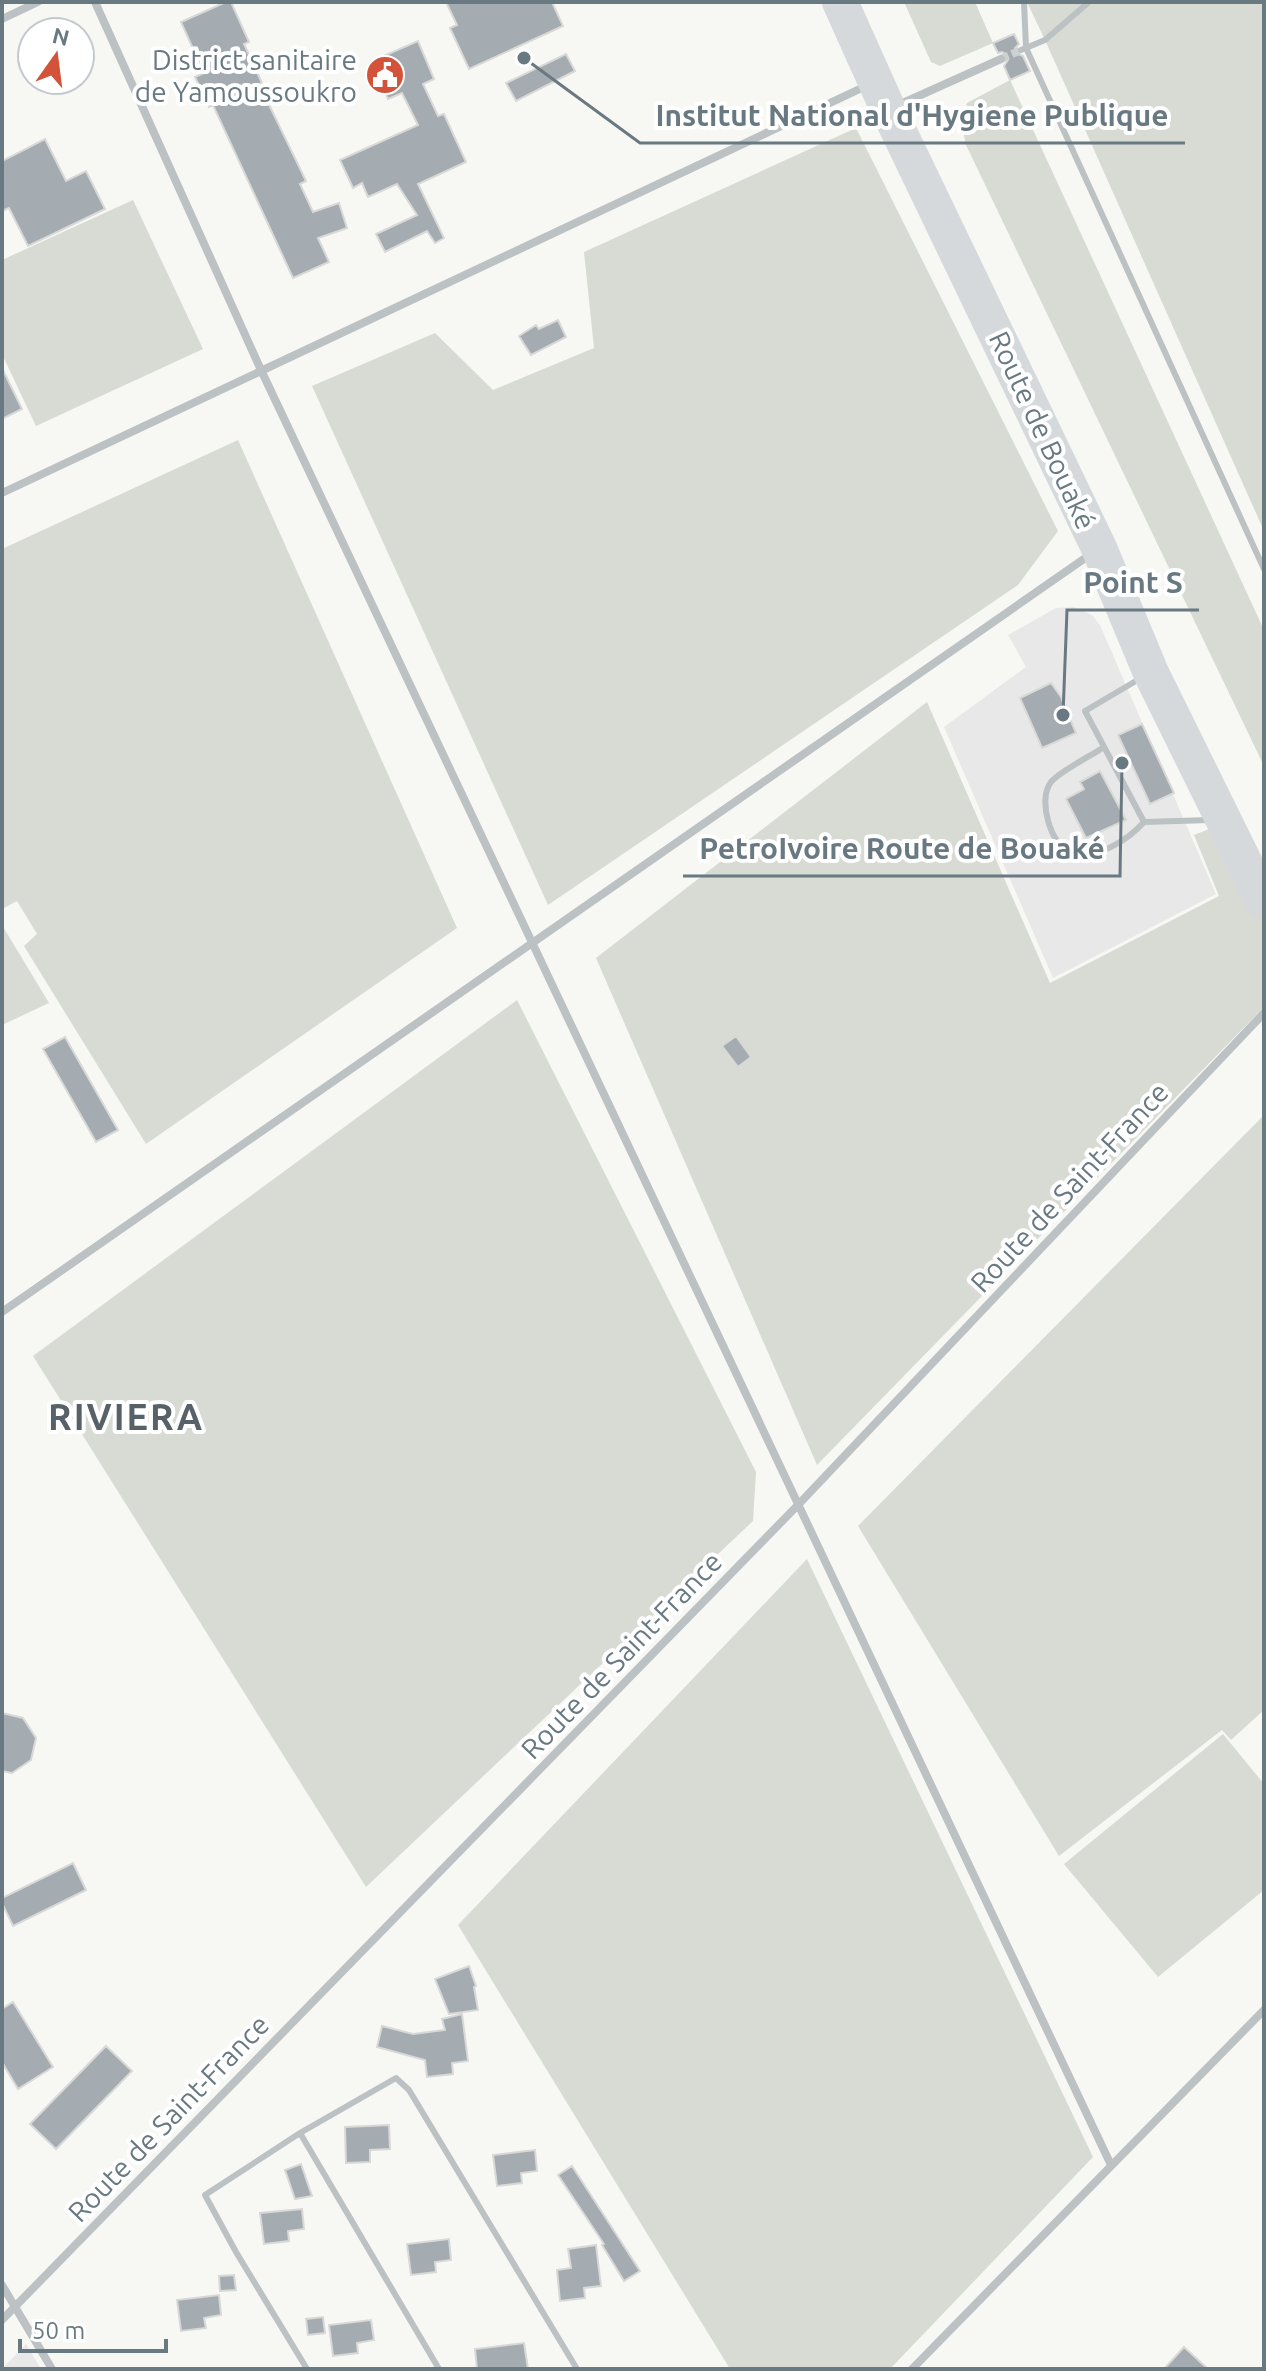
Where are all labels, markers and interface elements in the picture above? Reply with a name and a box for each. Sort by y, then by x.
north arrow [16,16,96,96]
text: N [50,22,72,50]
place label: District sanitaire de Yamoussoukro [135,44,357,107]
public building icon: District sanitaire de Yamoussoukro [364,54,406,96]
callout: Institut National d'Hygiene Publique [640,89,1185,143]
text: Institut National d'Hygiene Publique [655,98,1169,132]
street label: Route de Bouaké [984,326,1102,534]
callout: Point S [1067,556,1199,610]
text: Point S [1083,565,1183,599]
callout: PetroIvoire Route de Bouaké [683,822,1120,876]
text: PetroIvoire Route de Bouaké [699,831,1105,865]
street label: Route de Saint-France [964,1076,1174,1298]
district label: RIVIERA [48,1396,204,1437]
street label: Route de Saint-France [514,1545,728,1765]
street label: Route de Saint-France [61,2008,275,2228]
scale bar [20,2303,166,2353]
text: 50 m [32,2317,85,2344]

